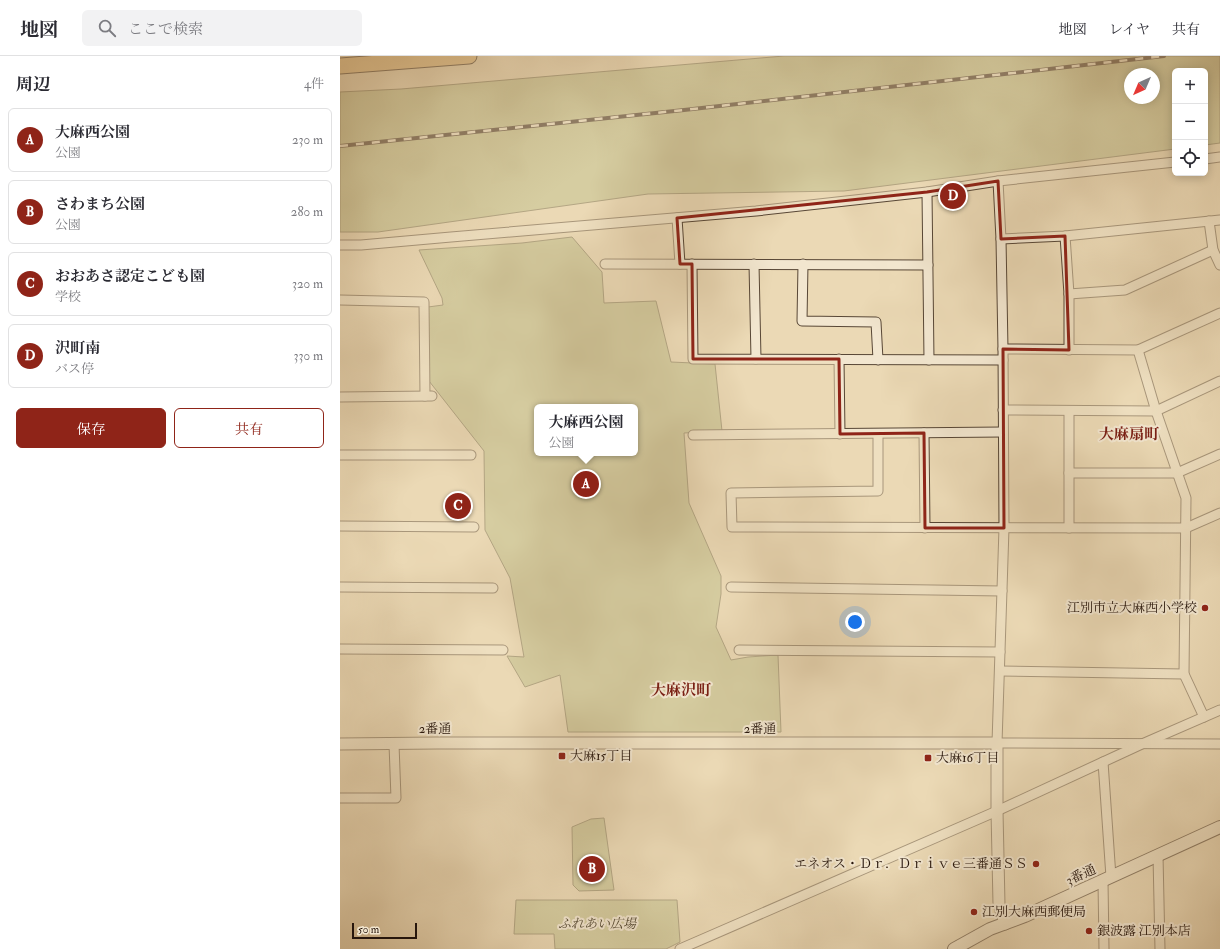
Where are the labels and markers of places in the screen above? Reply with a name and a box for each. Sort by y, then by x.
pin: D [940,181,966,211]
pin: A [573,469,599,499]
pin: C [445,491,471,521]
place label: 江別市立大麻西小学校 [1067,600,1197,616]
marker: 江別市立大麻西小学校 [1200,603,1210,613]
place label: 大麻15丁目 [570,748,632,764]
place label: 大麻16丁目 [936,750,999,766]
marker: 大麻15丁目 [557,751,567,761]
marker: 大麻16丁目 [923,753,933,763]
pin: B [579,854,605,884]
place label: エネオス・Ｄｒ．Ｄｒｉｖｅ三番通ＳＳ [794,856,1028,872]
marker: エネオス・Ｄｒ．Ｄｒｉｖｅ三番通ＳＳ [1031,859,1041,869]
place label: 江別大麻西郵便局 [982,904,1086,920]
marker: 江別大麻西郵便局 [969,907,979,917]
place label: 銀波露 江別本店 [1097,923,1191,939]
marker: 銀波露 江別本店 [1084,926,1094,936]

